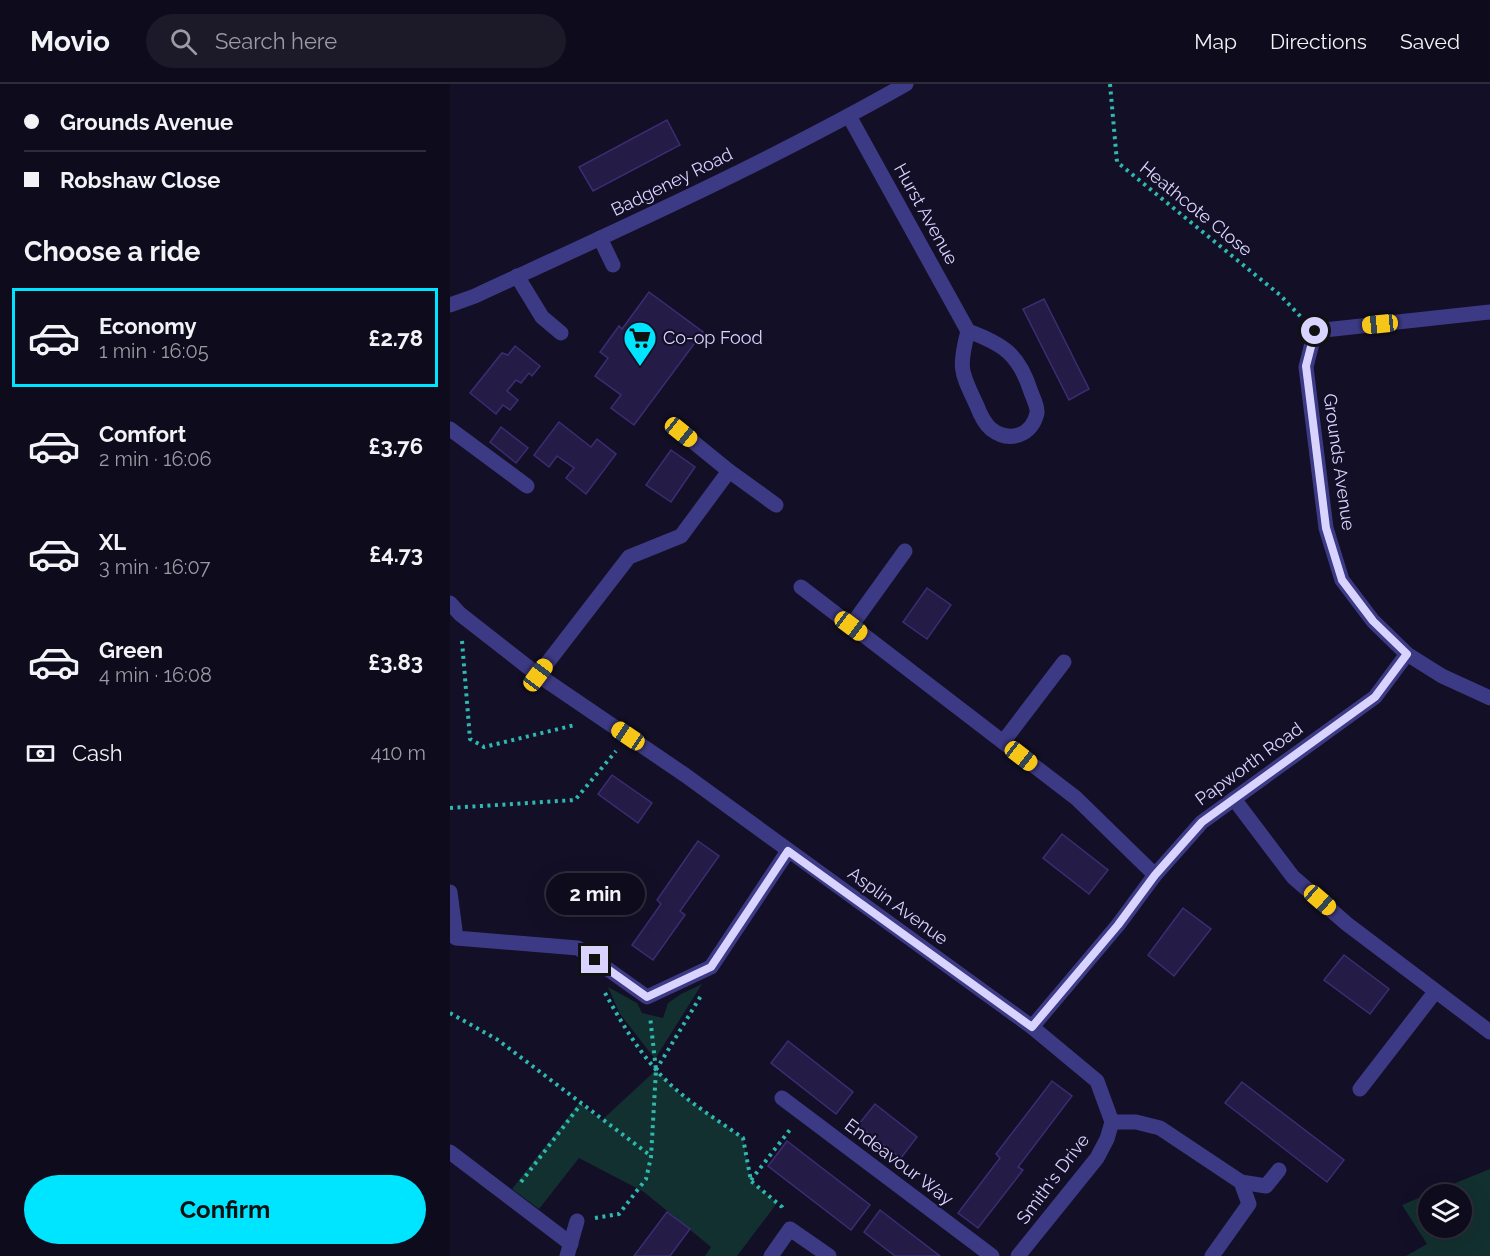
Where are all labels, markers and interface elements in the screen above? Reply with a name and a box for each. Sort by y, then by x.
search box [146,14,566,68]
text: Movio [30,25,110,58]
icon: search [167,25,200,58]
text: Search here [215,28,337,54]
text: Map [1194,29,1237,54]
text: Directions [1270,29,1367,54]
text: Saved [1400,29,1460,54]
text: Grounds Avenue [60,109,233,135]
street label: Badgeney Road [608,143,736,220]
street label: Heathcote Close [1136,157,1257,261]
street label: Hurst Avenue [890,160,963,268]
text: Robshaw Close [60,167,220,193]
text: Choose a ride [24,236,200,267]
icon: car [27,311,81,365]
text: Economy [99,313,197,339]
car [1361,313,1399,335]
route start [1301,317,1328,344]
supermarket icon: Co-op Food [622,320,658,367]
text: £2.78 [368,325,423,351]
place label: Co-op Food [663,327,763,348]
text: 1 min · 16:05 [99,339,209,363]
street label: Grounds Avenue [1320,392,1360,532]
car [661,414,701,450]
icon: car [27,419,81,473]
text: Comfort [99,421,186,447]
text: £3.76 [369,433,423,459]
text: 2 min · 16:06 [99,447,212,471]
icon: car [27,527,81,581]
text: XL [99,529,126,555]
text: £4.73 [369,541,423,567]
text: 3 min · 16:07 [99,555,210,579]
car [831,608,871,644]
icon: car [27,635,81,689]
text: Green [99,637,163,663]
text: £3.83 [368,649,423,675]
car [520,655,556,695]
text: 4 min · 16:08 [99,663,212,687]
car [608,718,648,754]
street label: Papworth Road [1191,718,1306,810]
icon: cash [24,737,57,770]
car [1001,738,1041,774]
text: Cash [72,740,123,766]
text: 410 m [371,741,426,765]
street label: Asplin Avenue [844,862,953,949]
callout: 2 min [546,873,645,915]
car [1301,881,1339,919]
text: 2 min [570,882,621,906]
route end [581,946,608,973]
street label: Endeavour Way [841,1114,958,1209]
street label: Smith's Drive [1012,1129,1094,1228]
button: Confirm [24,1175,426,1244]
map controls [1418,1184,1472,1238]
button: layers [1418,1184,1472,1238]

